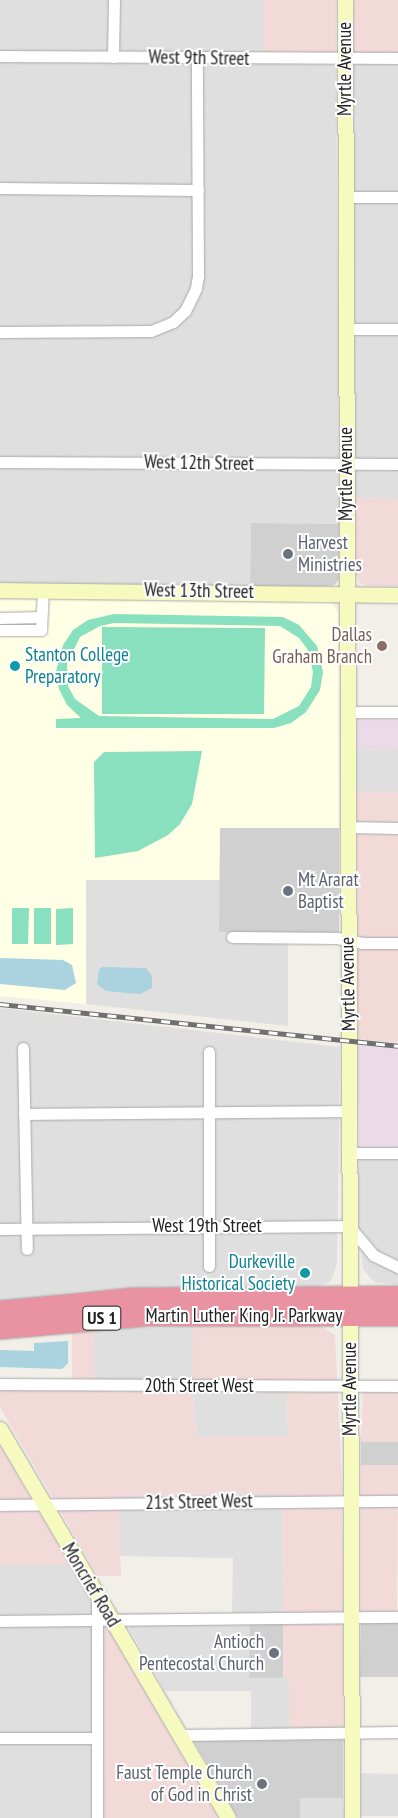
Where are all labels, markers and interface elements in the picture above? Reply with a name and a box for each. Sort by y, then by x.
street label: Myrtle Avenue [334,22,356,116]
street label: West 9th Street [148,46,250,70]
street label: Myrtle Avenue [335,427,357,521]
street label: West 12th Street [144,451,254,475]
place label: Harvest Ministries [298,532,362,576]
marker: Harvest Ministries [282,548,294,560]
street label: West 13th Street [144,579,254,603]
place label: Dallas Graham Branch [272,624,372,668]
marker: Dallas Graham Branch [376,640,388,652]
place label: Stanton College Preparatory [25,644,129,688]
marker: Stanton College Preparatory [9,660,21,672]
place label: Mt Ararat Baptist [298,869,359,913]
marker: Mt Ararat Baptist [282,885,294,897]
street label: Myrtle Avenue [336,937,360,1031]
street label: West 19th Street [152,1215,262,1237]
place label: Durkeville Historical Society [182,1251,295,1295]
marker: Durkeville Historical Society [299,1267,311,1279]
road number: US 1 [82,1302,122,1334]
street label: Martin Luther King Jr. Parkway [145,1305,343,1327]
street label: Myrtle Avenue [339,1342,361,1436]
street label: 20th Street West [144,1375,254,1397]
street label: 21st Street West [145,1490,253,1514]
street label: Moncrief Road [57,1539,125,1631]
place label: Antioch Pentecostal Church [139,1631,264,1675]
marker: Antioch Pentecostal Church [268,1647,280,1659]
place label: Faust Temple Church of God in Christ [116,1762,252,1806]
marker: Faust Temple Church of God in Christ [256,1778,268,1790]

